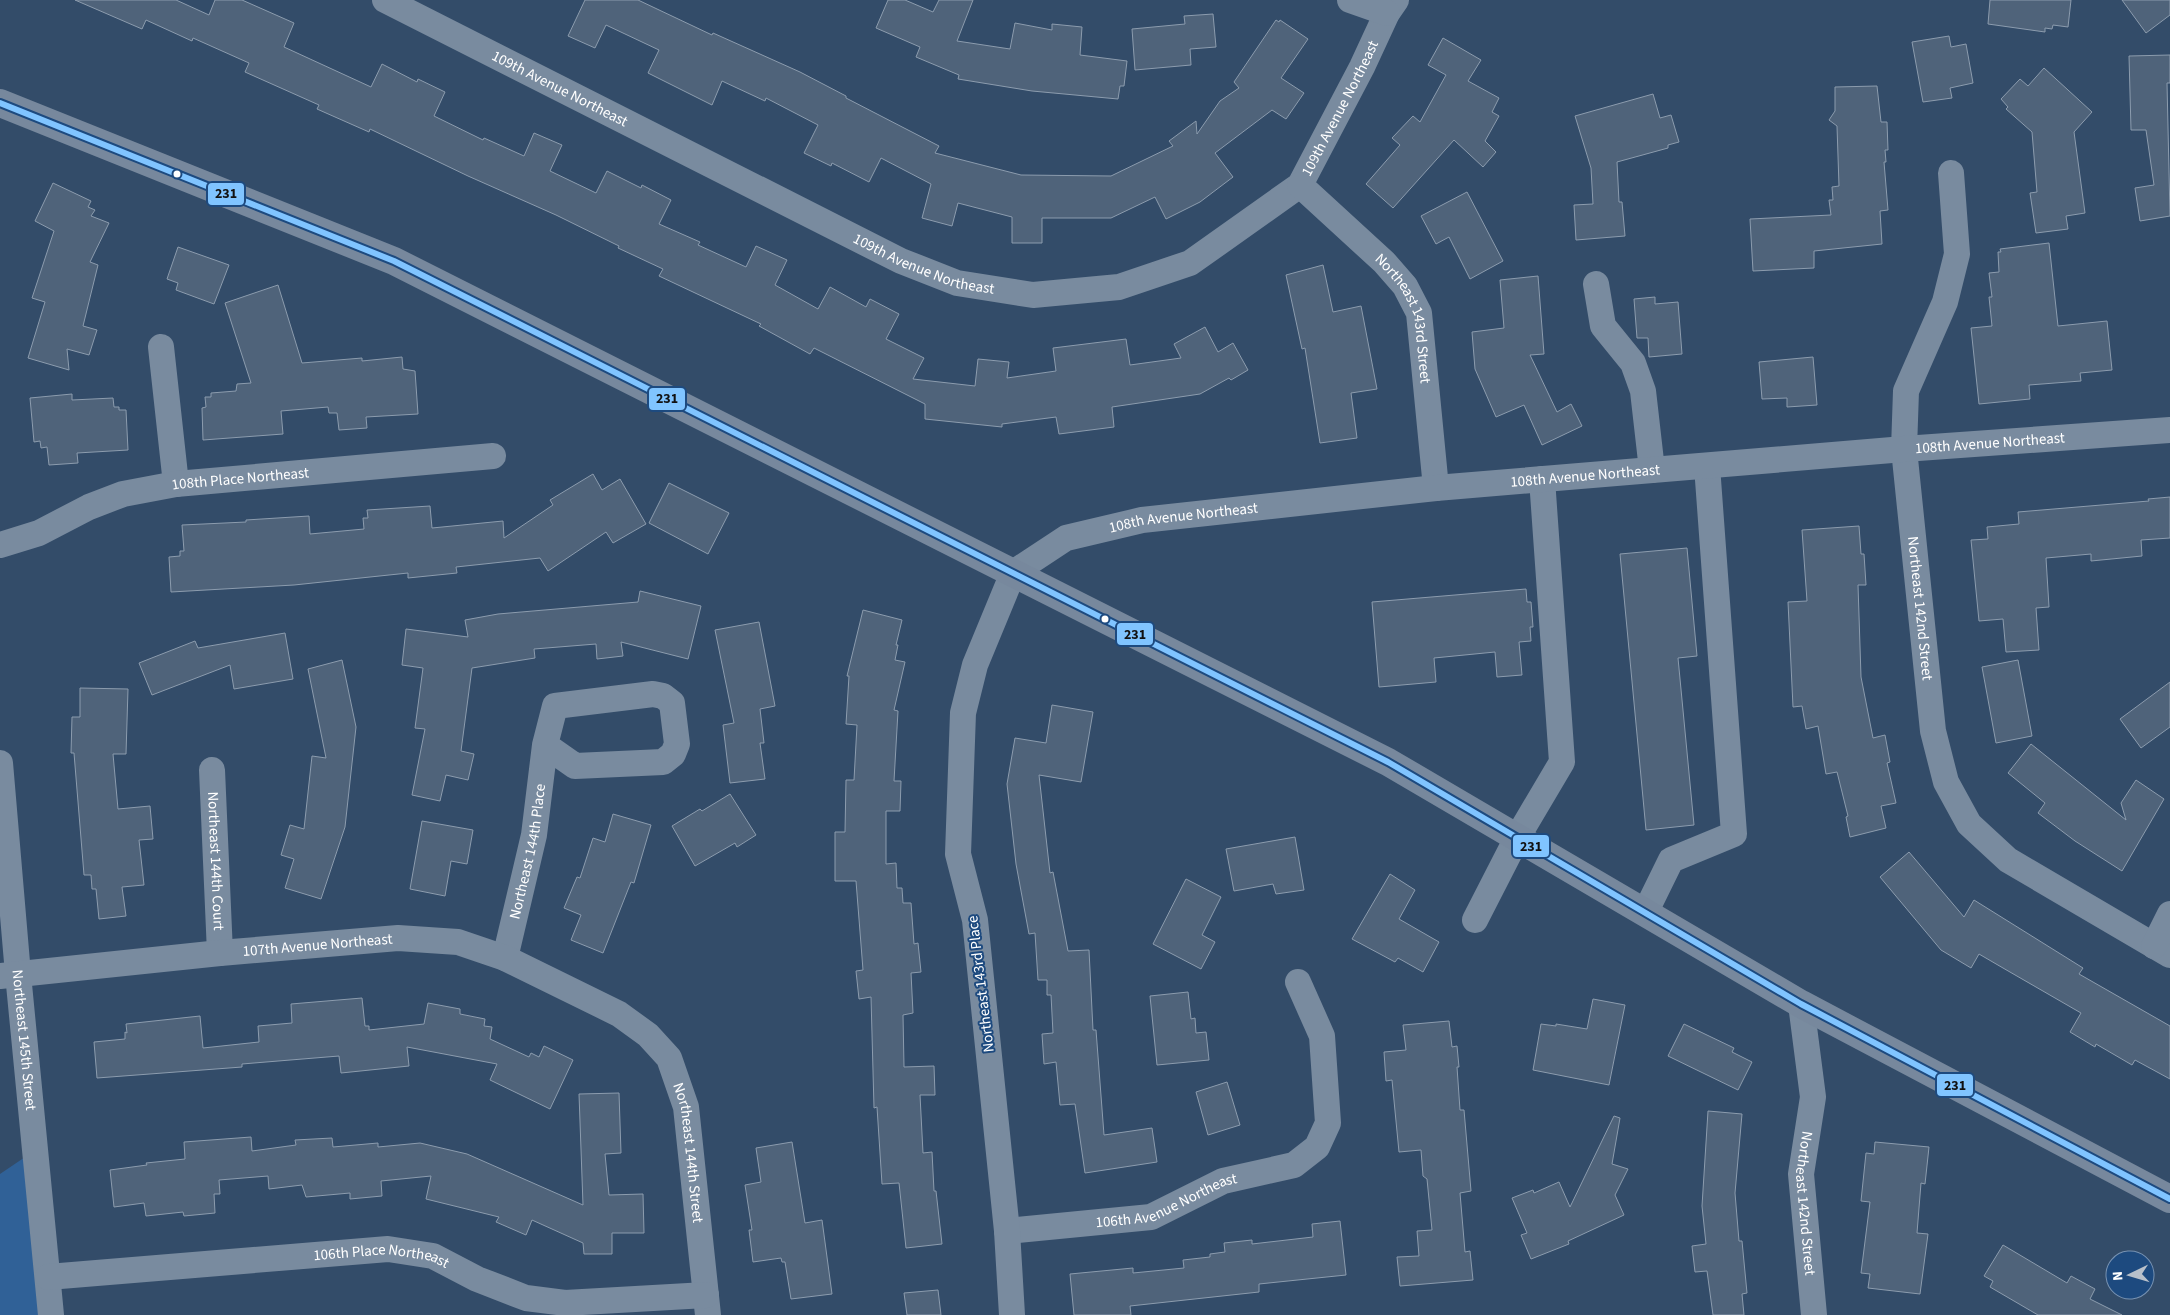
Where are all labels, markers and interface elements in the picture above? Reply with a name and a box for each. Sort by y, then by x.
street label: 109th Avenue Northeast [1296,37,1383,180]
street label: 109th Avenue Northeast [488,45,632,132]
unlabelled marker [172,169,182,179]
line badge: 231 [207,182,245,206]
text: 231 [215,184,237,204]
street label: 109th Avenue Northeast [850,228,996,299]
street label: Northeast 143rd Street [1370,248,1436,384]
line badge: 231 [648,387,686,411]
text: 231 [656,389,678,409]
street label: 108th Avenue Northeast [1914,427,2065,459]
street label: 108th Avenue Northeast [1509,459,1661,492]
street label: 108th Place Northeast [170,462,310,495]
street label: 108th Avenue Northeast [1107,497,1259,538]
street label: Northeast 142nd Street [1903,535,1938,681]
unlabelled marker [1100,614,1110,624]
line badge: 231 [1116,622,1154,646]
text: 231 [1124,625,1146,645]
street label: Northeast 144th Place [504,783,551,921]
street label: Northeast 144th Court [202,791,230,931]
line badge: 231 [1512,834,1550,858]
text: 231 [1520,837,1542,857]
street label: Northeast 143rd Place [962,914,1000,1054]
street label: 107th Avenue Northeast [242,928,393,962]
street label: Northeast 145th Street [7,968,42,1111]
line badge: 231 [1936,1073,1974,1097]
text: 231 [1944,1076,1966,1096]
street label: Northeast 144th Street [668,1080,709,1224]
street label: Northeast 142nd Street [1791,1130,1821,1276]
street label: 106th Avenue Northeast [1094,1168,1239,1233]
street label: 106th Place Northeast [312,1238,453,1273]
north arrow [2105,1250,2155,1300]
text: N [2108,1271,2128,1282]

